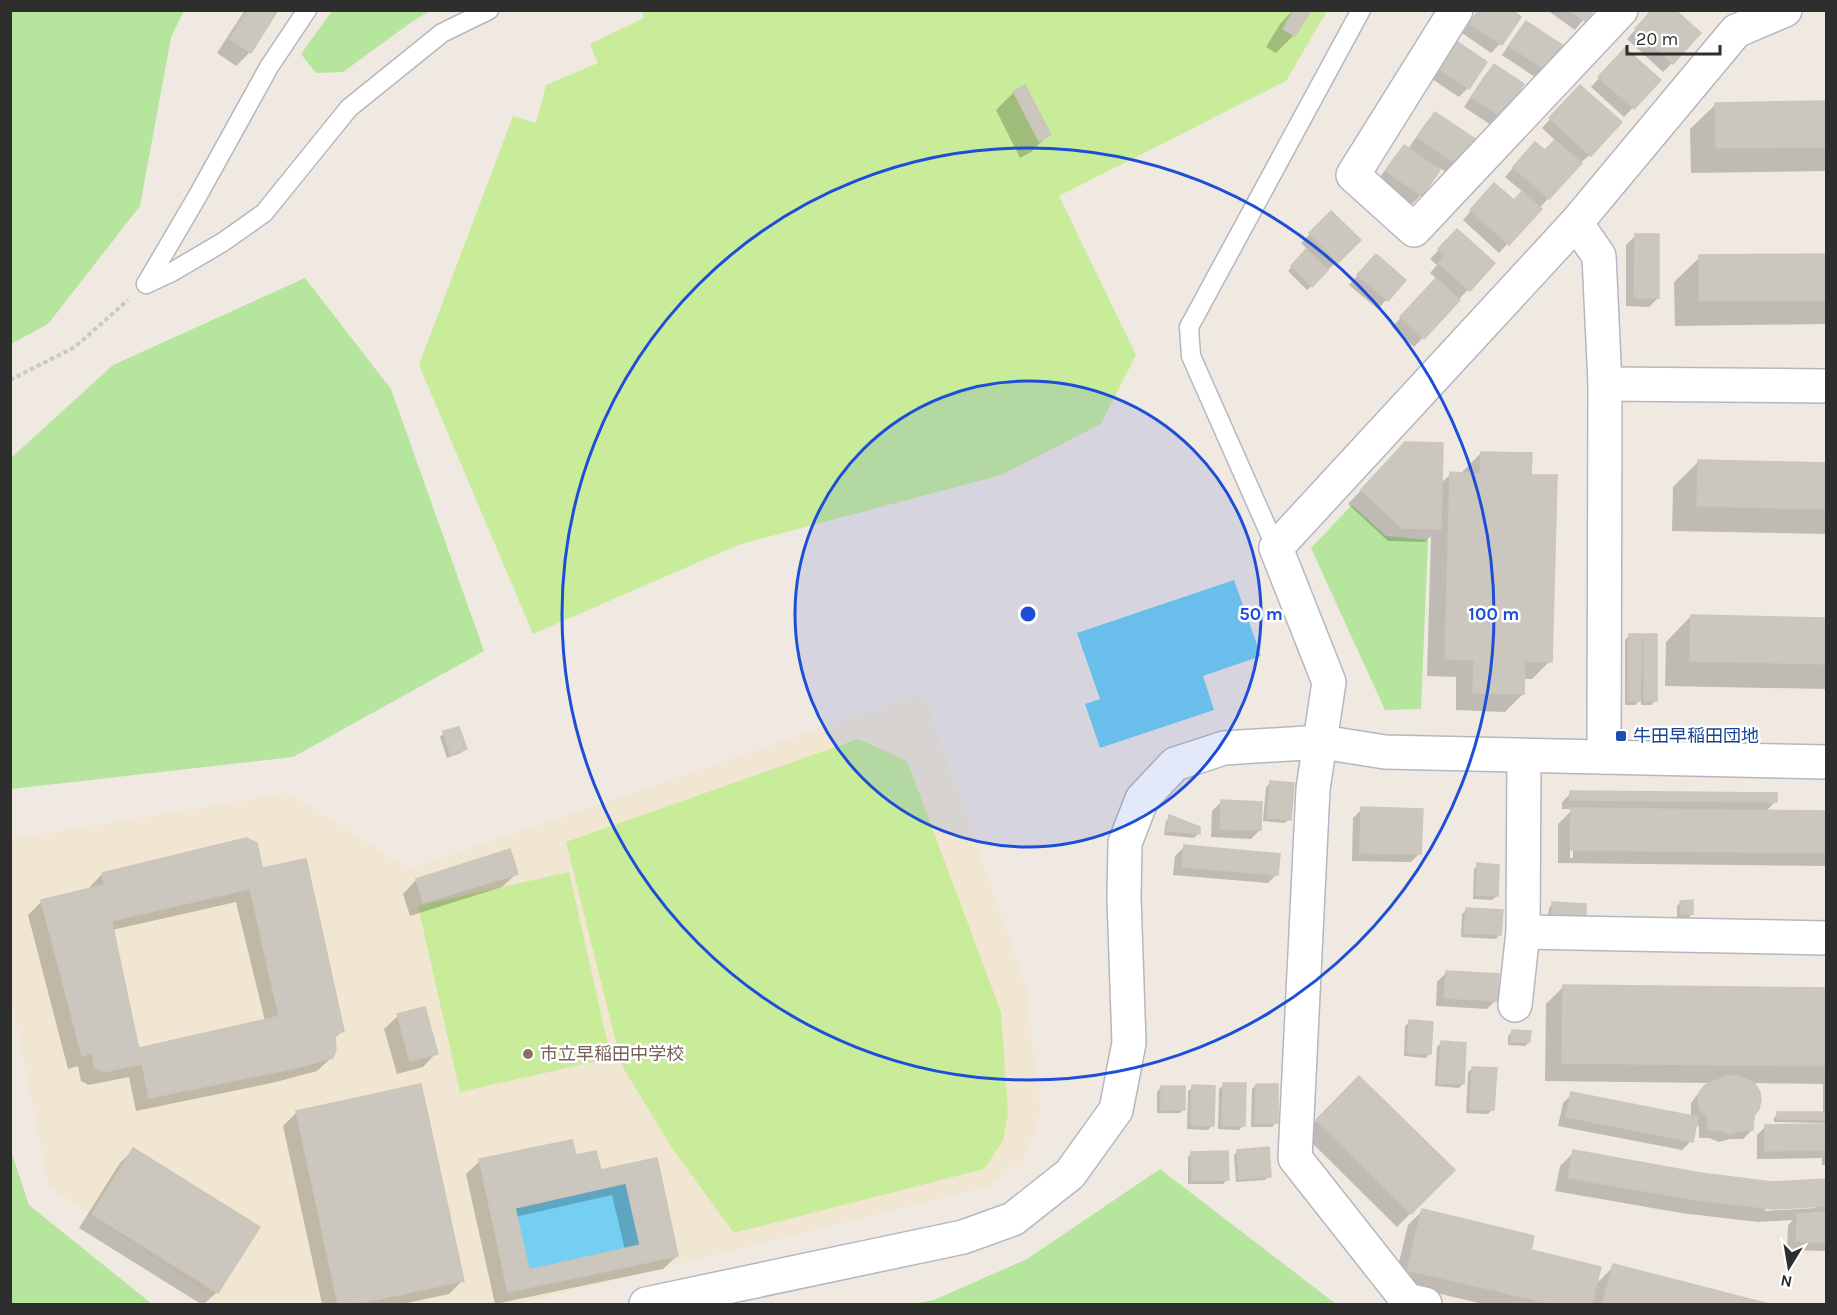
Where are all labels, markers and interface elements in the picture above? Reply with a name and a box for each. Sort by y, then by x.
scale bar [1627,18,1720,56]
text: 20 m [1636,28,1678,50]
text: 50 m [1239,603,1283,625]
text: 100 m [1469,603,1519,625]
centre of rings [1018,604,1038,624]
place label: 牛田早稲田団地 [1633,725,1759,747]
marker: 牛田早稲田団地 [1614,729,1628,743]
place label: 市立早稲田中学校 [540,1043,684,1065]
marker: 市立早稲田中学校 [521,1047,535,1061]
north arrow [1759,1237,1819,1297]
text: N [1779,1271,1794,1292]

